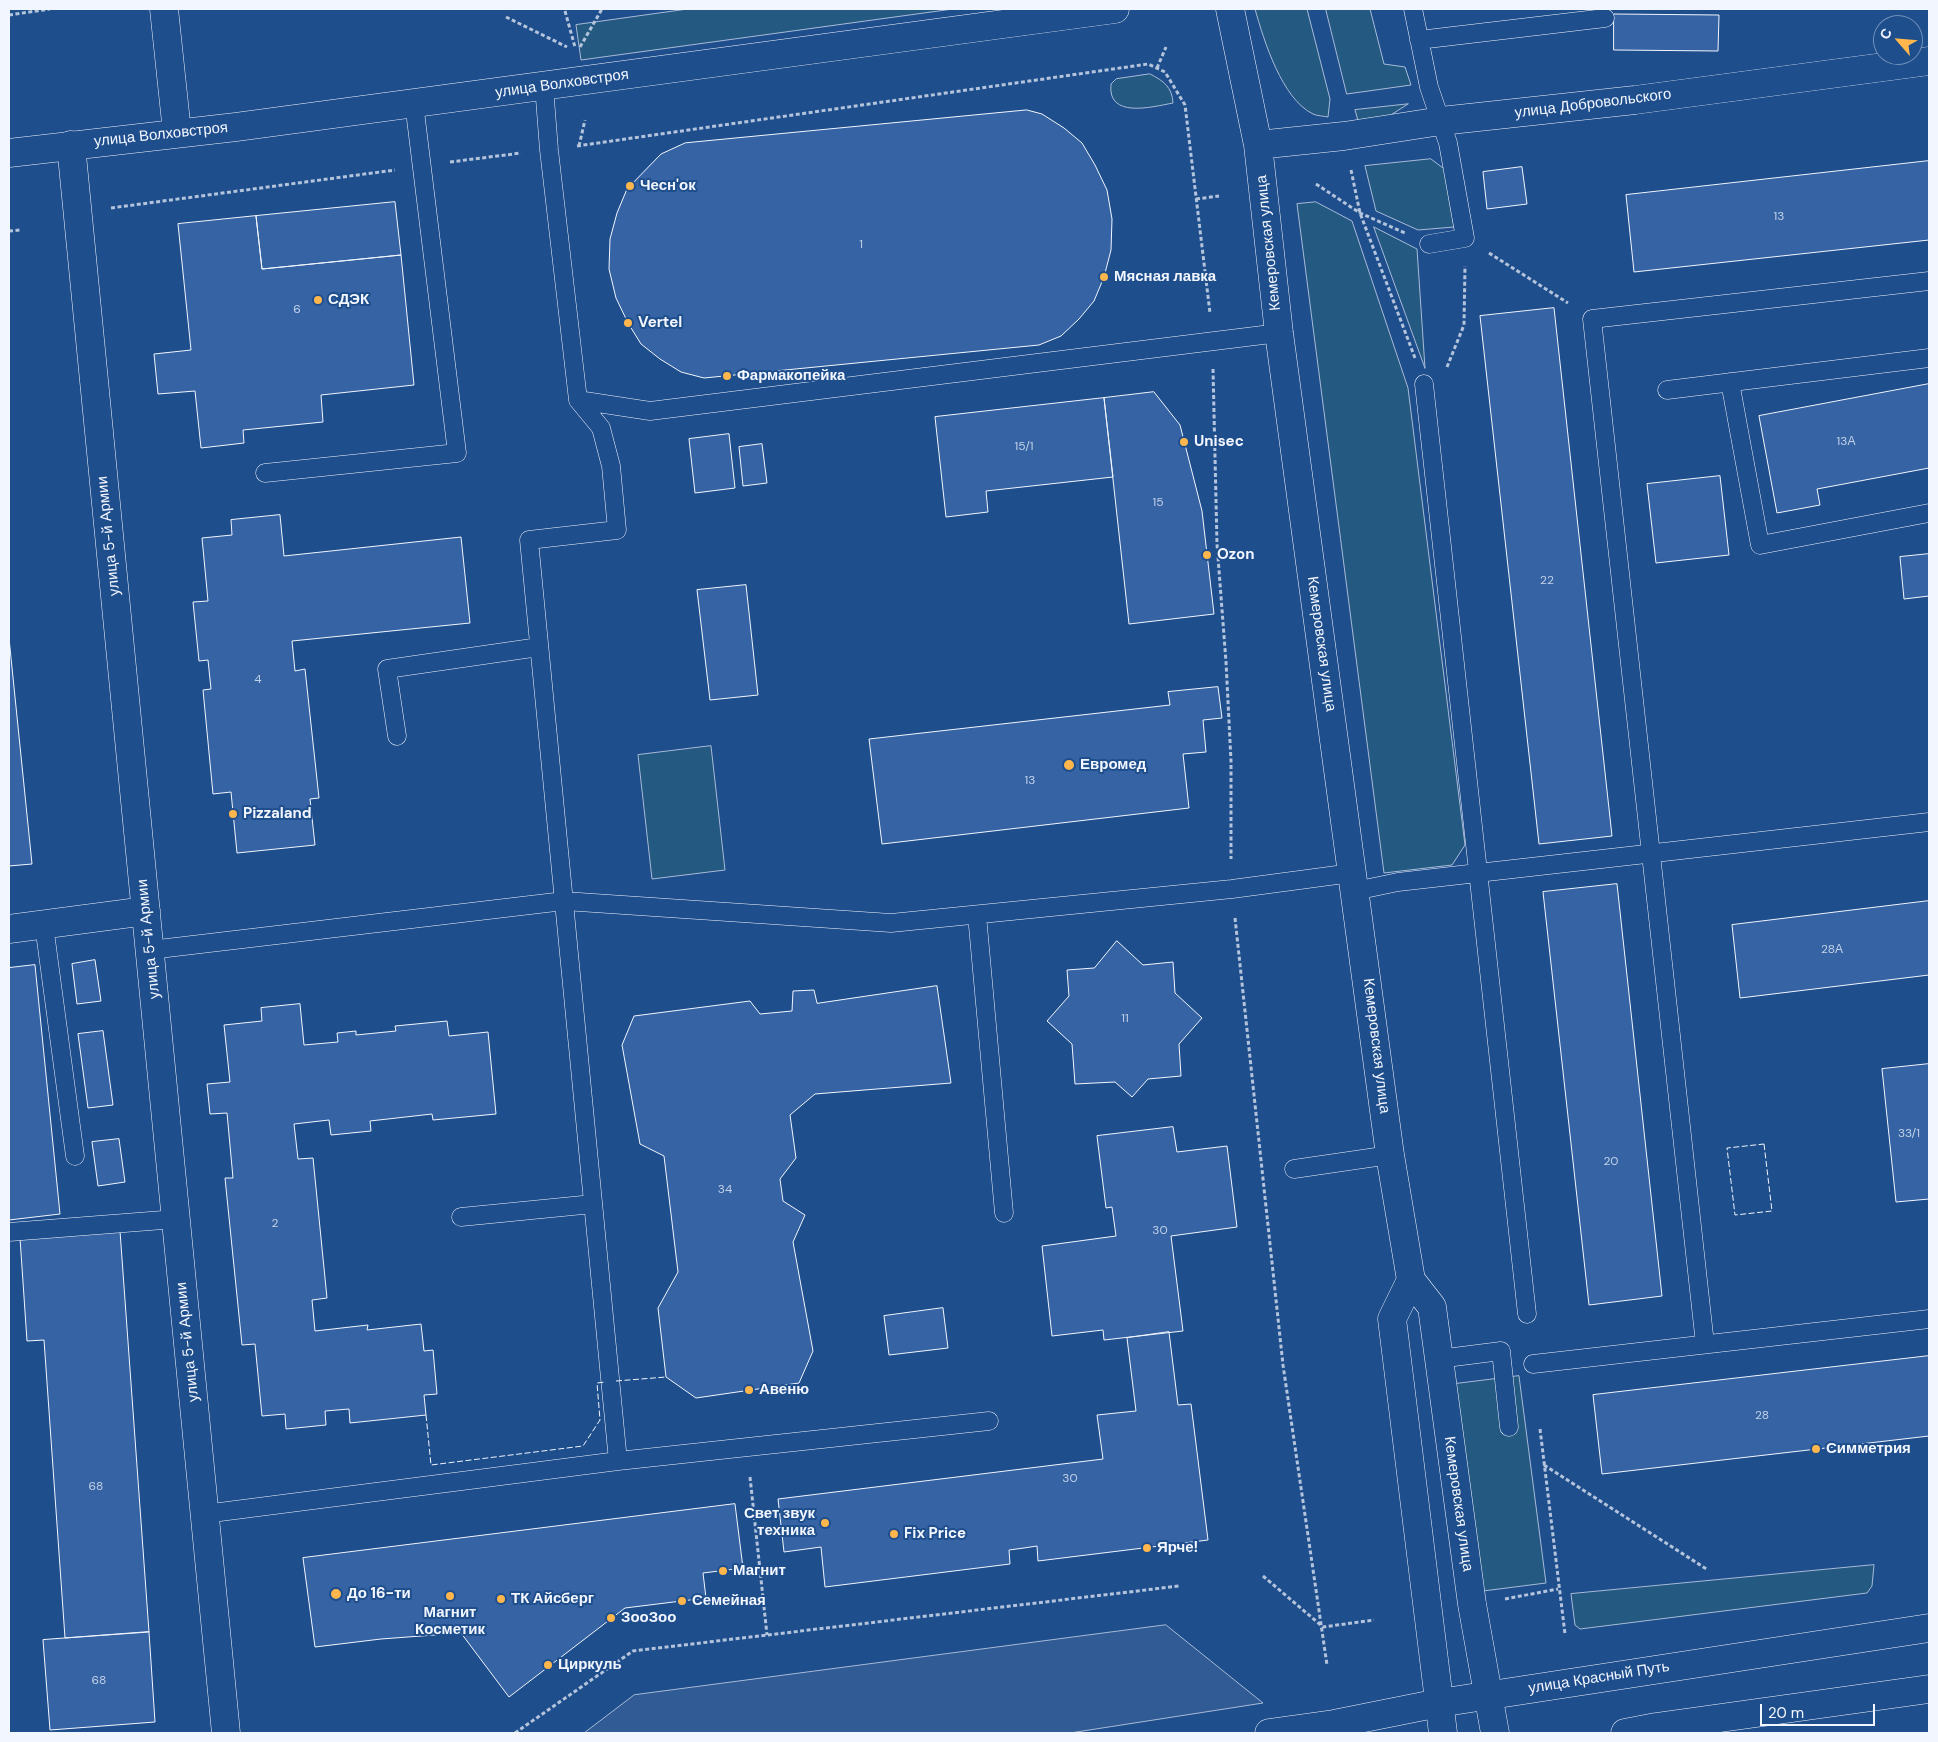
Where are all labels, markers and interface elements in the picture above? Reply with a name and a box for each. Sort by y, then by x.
north arrow [1873,15,1923,65]
text: С [1875,25,1896,42]
street label: улица Волховстроя [494,66,630,102]
street label: улица Добровольского [1514,85,1672,123]
street label: улица Волховстроя [93,119,229,151]
street label: Кемеровская улица [1253,174,1285,312]
place label: Чесн'ок [640,177,696,195]
marker: Чесн'ок [624,180,636,192]
house number: 13 [1774,210,1784,224]
house number: 1 [859,238,863,252]
place label: Мясная лавка [1114,268,1216,286]
marker: Мясная лавка [1098,271,1110,283]
place label: СДЭК [328,291,369,309]
marker: СДЭК [312,294,324,306]
house number: 6 [293,303,301,317]
place label: Vertel [638,314,682,332]
marker: Vertel [622,317,634,329]
place label: Фармакопейка [737,367,845,385]
marker: Фармакопейка [721,370,733,382]
place label: Unisec [1194,433,1244,451]
house number: 13А [1837,435,1855,449]
marker: Unisec [1178,436,1190,448]
house number: 15/1 [1014,440,1034,454]
street label: улица 5-й Армии [94,475,124,597]
house number: 15 [1152,496,1164,510]
place label: Ozon [1217,546,1255,564]
marker: Ozon [1201,549,1213,561]
house number: 22 [1540,574,1554,588]
street label: Кемеровская улица [1303,575,1339,713]
house number: 4 [254,673,262,687]
place label: Евромед [1080,756,1146,774]
marker: Евромед [1062,758,1076,772]
house number: 13 [1025,774,1035,788]
place label: Pizzaland [243,805,312,823]
marker: Pizzaland [227,808,239,820]
street label: улица 5-й Армии [134,878,164,1000]
house number: 28А [1821,943,1843,957]
street label: Кемеровская улица [1359,977,1393,1115]
house number: 11 [1121,1012,1129,1026]
house number: 33/1 [1898,1127,1920,1141]
house number: 20 [1604,1155,1618,1169]
house number: 34 [718,1183,732,1197]
house number: 2 [272,1217,278,1231]
house number: 30 [1152,1224,1168,1238]
street label: улица 5-й Армии [173,1281,203,1403]
place label: Авеню [759,1381,809,1399]
marker: Авеню [743,1384,755,1396]
house number: 28 [1755,1409,1769,1423]
street label: Кемеровская улица [1440,1435,1476,1573]
place label: Симметрия [1826,1440,1911,1458]
marker: Симметрия [1810,1443,1822,1455]
house number: 30 [1062,1472,1078,1486]
house number: 68 [89,1480,103,1494]
place label: Свет звук техника [744,1505,815,1540]
marker: Свет звук техника [819,1517,831,1529]
place label: Fix Price [904,1525,966,1543]
marker: Fix Price [888,1528,900,1540]
place label: Ярче! [1157,1539,1198,1557]
marker: Ярче! [1141,1542,1153,1554]
place label: Магнит [733,1562,786,1580]
marker: Магнит [717,1565,729,1577]
place label: До 16-ти [347,1585,411,1603]
marker: До 16-ти [329,1587,343,1601]
marker: Магнит Косметик [444,1590,456,1602]
place label: ТК Айсберг [511,1590,594,1608]
place label: Семейная [692,1592,766,1610]
marker: ТК Айсберг [495,1593,507,1605]
marker: Семейная [676,1595,688,1607]
place label: Магнит Косметик [415,1604,485,1639]
place label: ЗооЗоо [621,1609,676,1627]
marker: ЗооЗоо [605,1612,617,1624]
place label: Циркуль [558,1656,622,1674]
street label: улица Красный Путь [1527,1658,1671,1698]
marker: Циркуль [542,1659,554,1671]
house number: 68 [92,1674,106,1688]
scale bar [1763,1694,1878,1726]
text: 20 m [1768,1703,1804,1723]

